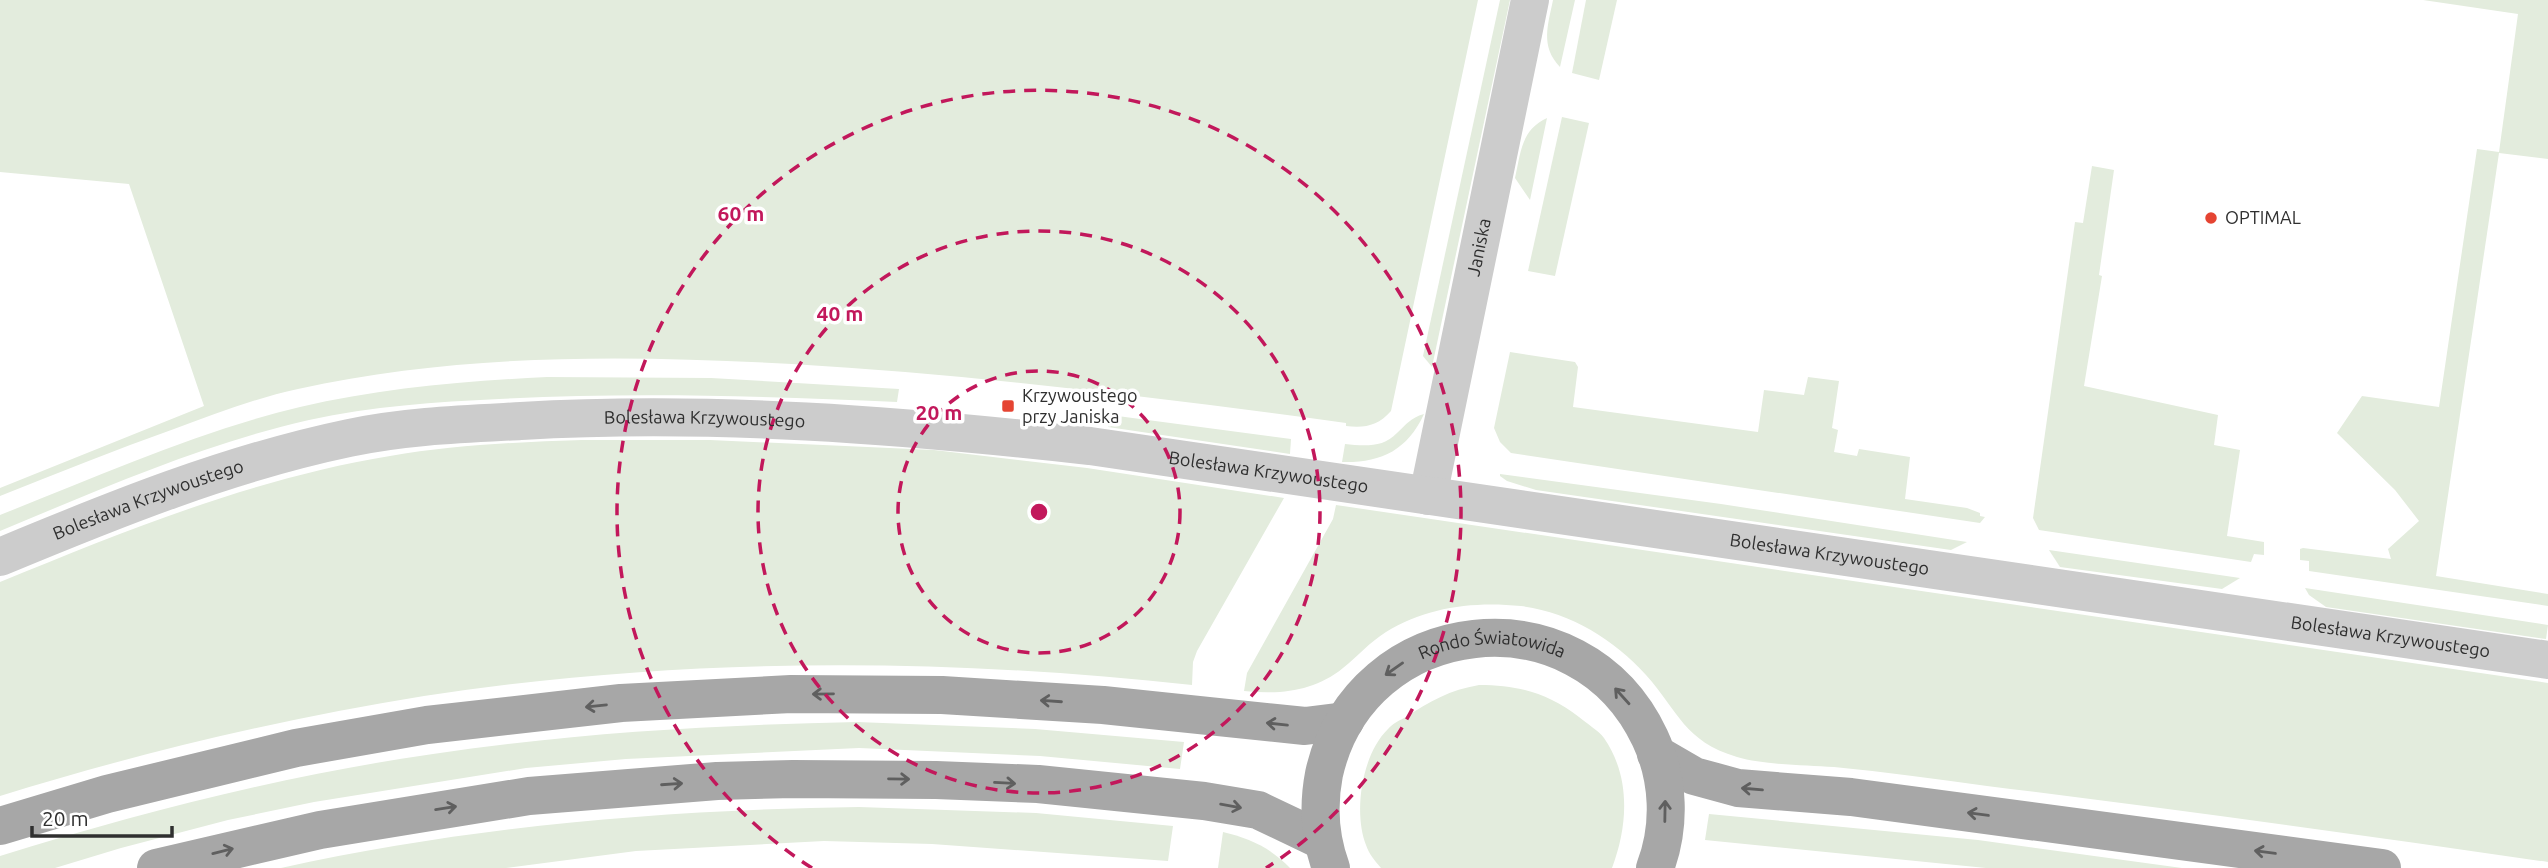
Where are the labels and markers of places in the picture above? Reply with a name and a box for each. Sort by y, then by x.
place label: OPTIMAL [2225,207,2301,227]
marker: OPTIMAL [2203,210,2219,226]
place label: Krzywoustego przy Janiska [1022,385,1138,426]
marker: Krzywoustego przy Janiska [1000,398,1016,414]
centre of rings [1027,500,1051,524]

